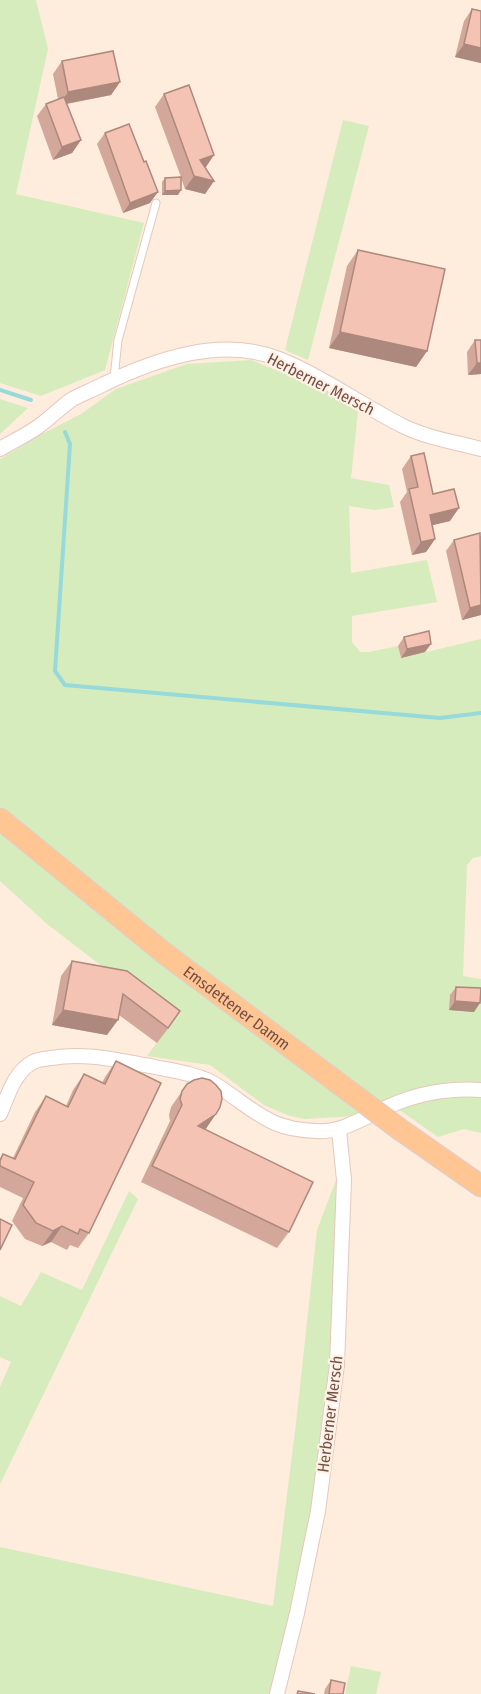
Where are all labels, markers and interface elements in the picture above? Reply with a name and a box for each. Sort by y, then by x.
street label: Herberner Mersch [264,349,378,419]
street label: Emsdettener Damm [180,962,294,1054]
street label: Herberner Mersch [313,1354,347,1474]

